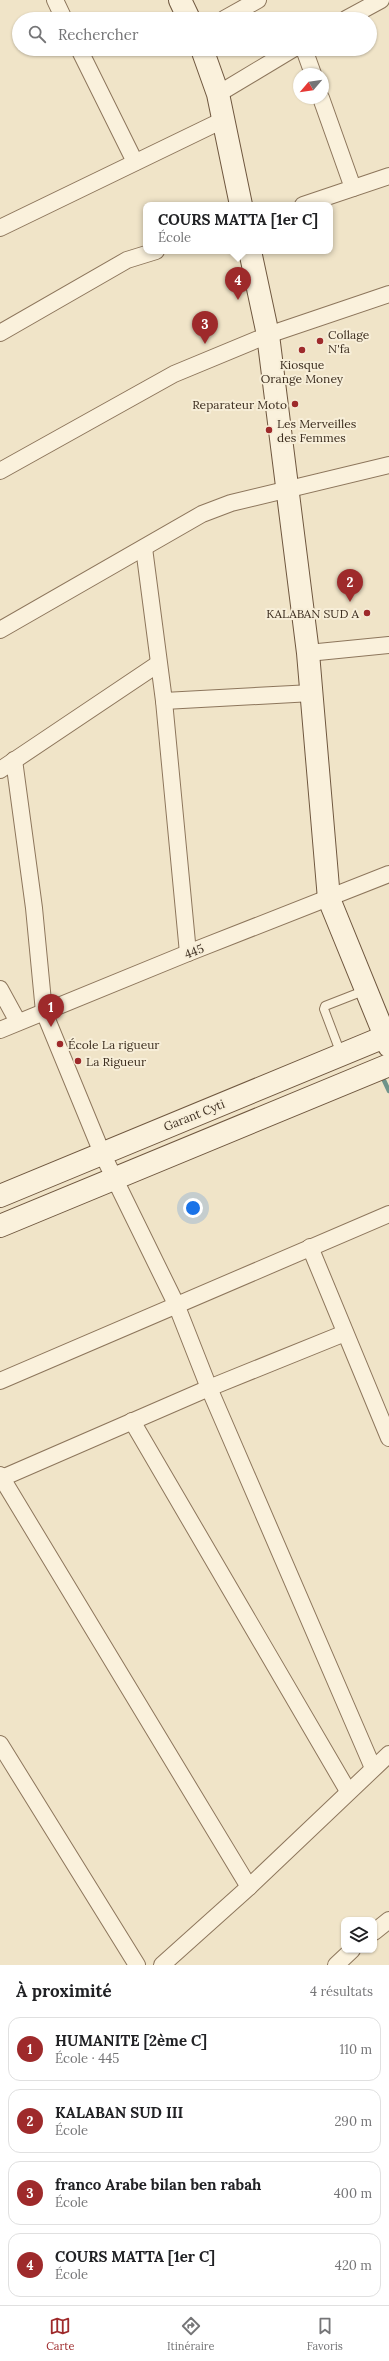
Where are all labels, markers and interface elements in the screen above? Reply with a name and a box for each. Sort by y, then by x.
search box [12,12,377,56]
icon: search [26,23,48,45]
text: Rechercher [58,25,138,44]
north arrow [293,68,329,104]
popup [143,202,333,254]
text: COURS MATTA [1er C] [158,210,318,229]
text: École [158,229,191,246]
pin: 4 [225,267,251,300]
pin: 3 [192,311,218,344]
place label: Collage N'fa [328,327,370,356]
marker: Collage N'fa [315,336,325,346]
marker: Kiosque Orange Money [297,345,307,355]
place label: Kiosque Orange Money [261,357,344,386]
place label: Reparateur Moto [192,397,287,412]
marker: Reparateur Moto [290,399,300,409]
place label: Les Merveilles des Femmes [277,416,357,445]
marker: Les Merveilles des Femmes [264,425,274,435]
pin: 2 [337,569,363,602]
place label: KALABAN SUD A [266,606,359,621]
marker: KALABAN SUD A [362,608,372,618]
street label: 445 [182,940,206,962]
pin: 1 [38,994,64,1027]
place label: École La rigueur [68,1037,160,1052]
marker: École La rigueur [55,1039,65,1049]
place label: La Rigueur [86,1054,147,1069]
marker: La Rigueur [73,1056,83,1066]
street label: Garant Cyti [161,1096,227,1134]
your location [183,1198,203,1218]
map controls [341,1917,377,1953]
button: layers [341,1917,377,1953]
text: À proximité [16,1980,112,2002]
text: 4 résultats [310,1983,373,2000]
text: HUMANITE [2ème C] [55,2031,207,2050]
text: 1 [27,2041,33,2058]
text: 110 m [339,2041,372,2058]
text: École · 445 [55,2050,119,2067]
text: KALABAN SUD III [55,2103,183,2122]
text: 2 [27,2113,33,2130]
text: 290 m [334,2113,372,2130]
text: École [55,2122,88,2139]
text: franco Arabe bilan ben rabah [55,2175,261,2194]
text: 3 [26,2185,34,2202]
text: 400 m [334,2185,372,2202]
text: École [55,2194,88,2211]
text: COURS MATTA [1er C] [55,2247,215,2266]
text: 4 [26,2257,34,2274]
text: 420 m [335,2257,372,2274]
text: École [55,2266,88,2283]
tab: Carte [46,2315,75,2353]
tab: Itinéraire [167,2315,215,2353]
tab: Favoris [307,2315,343,2353]

